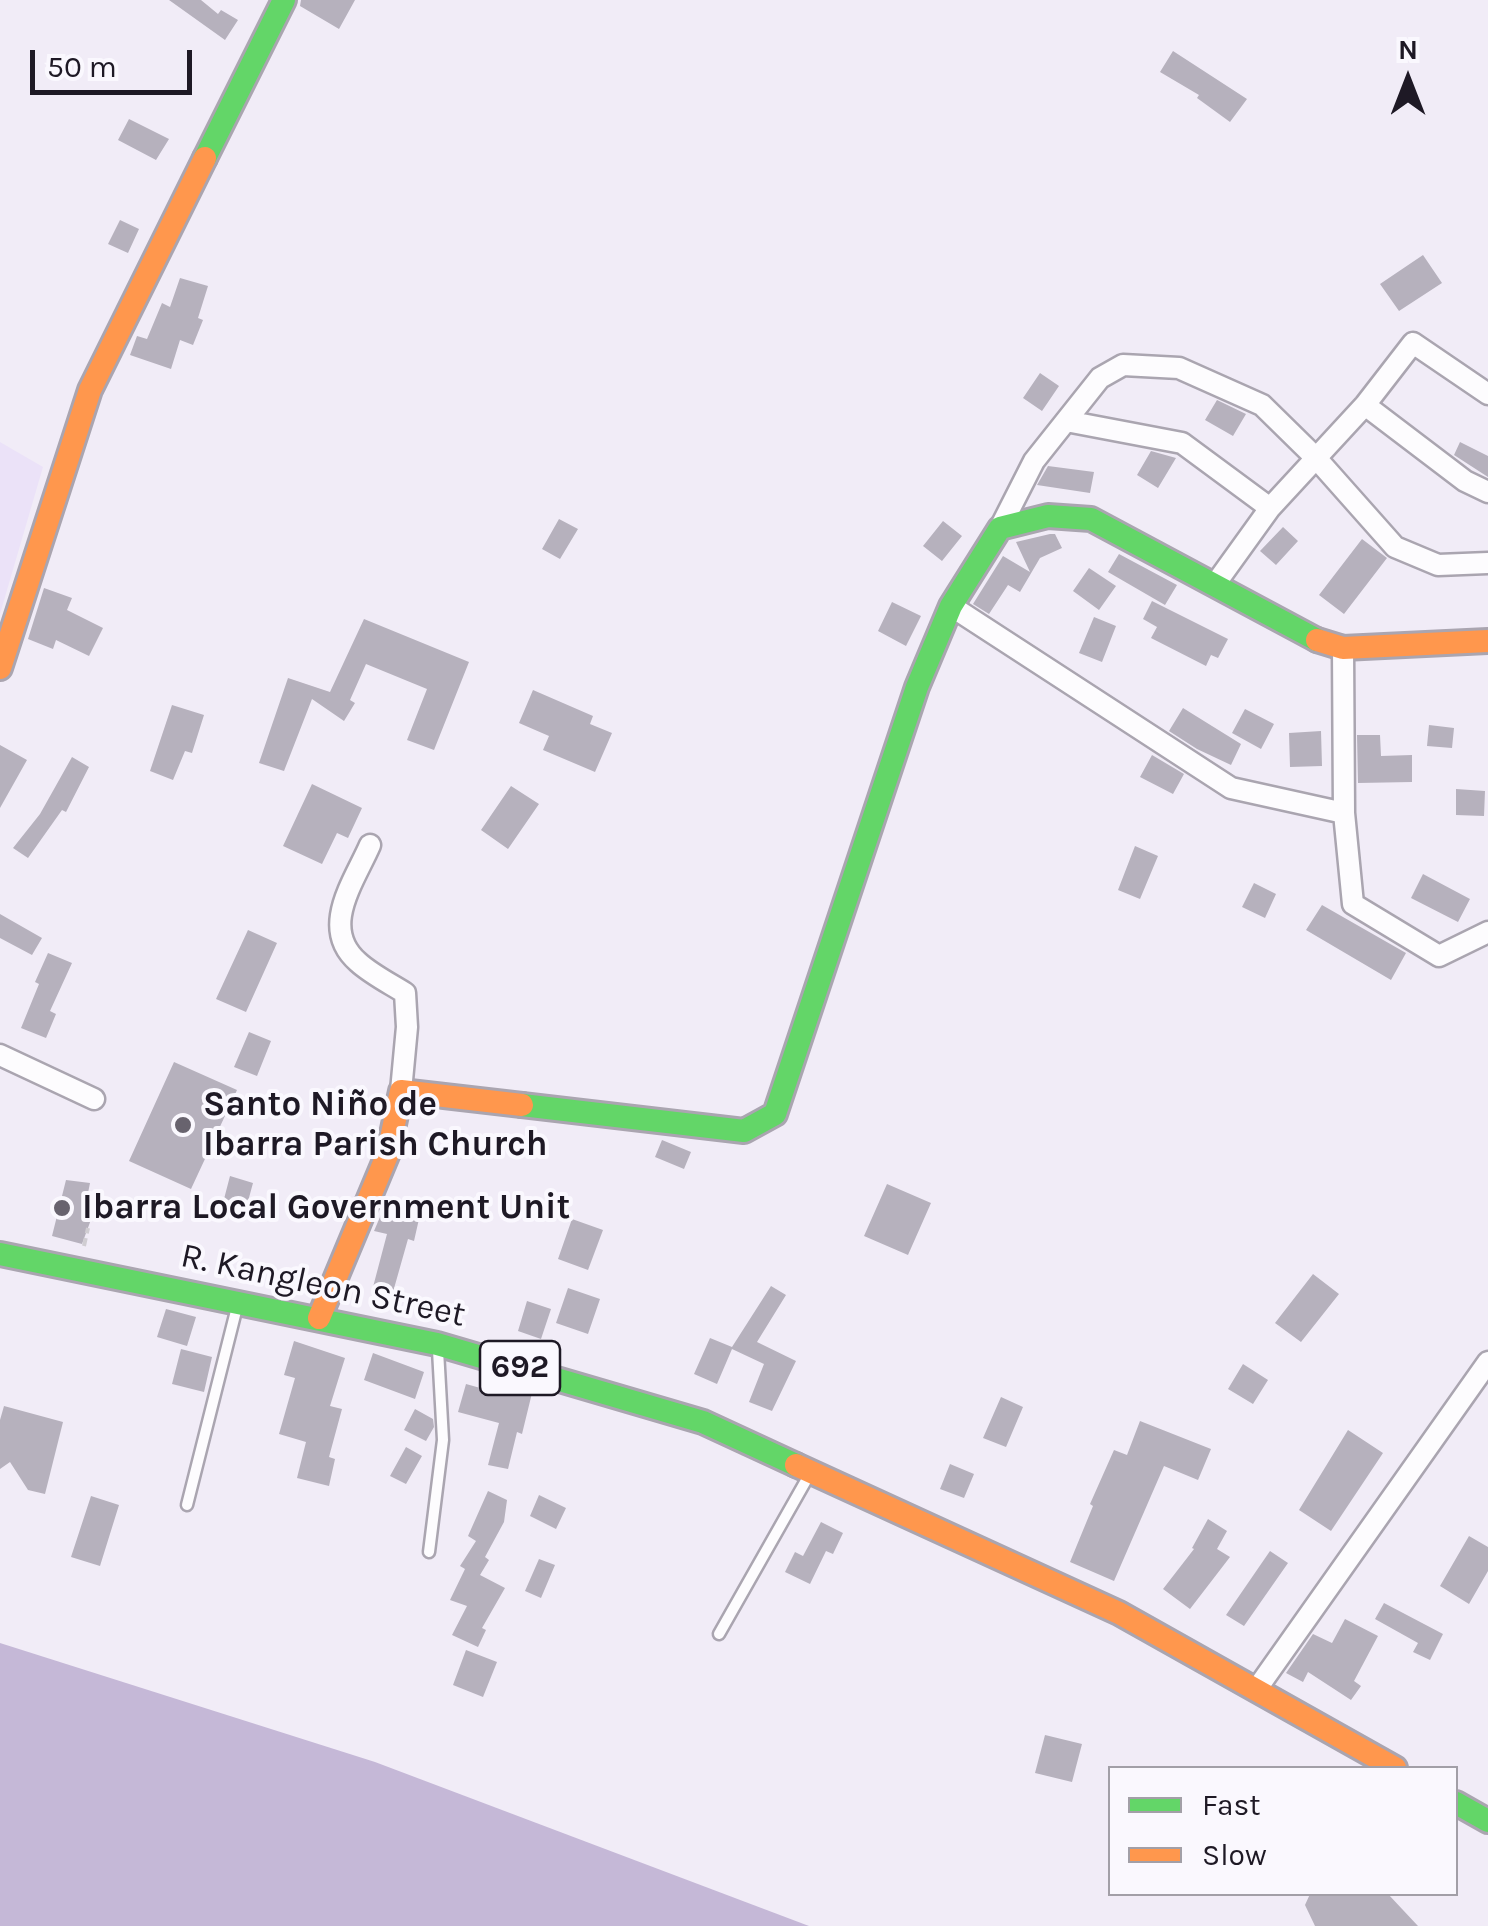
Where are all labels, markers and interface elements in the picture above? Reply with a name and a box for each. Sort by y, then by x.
scale bar [35,30,198,92]
north arrow [1358,30,1458,130]
text: N [1398,33,1418,66]
text: 50 m [47,49,117,85]
place label: Santo Niño de Ibarra Parish Church [203,1084,548,1166]
marker: Santo Niño de Ibarra Parish Church [172,1114,194,1136]
place label: Ibarra Local Government Unit [82,1187,570,1229]
marker: Ibarra Local Government Unit [51,1197,73,1219]
street label: R. Kangleon Street [177,1235,469,1337]
road number: 692 [480,1341,560,1395]
legend [1108,1766,1458,1896]
text: Fast [1202,1787,1261,1823]
text: Slow [1202,1837,1267,1873]

